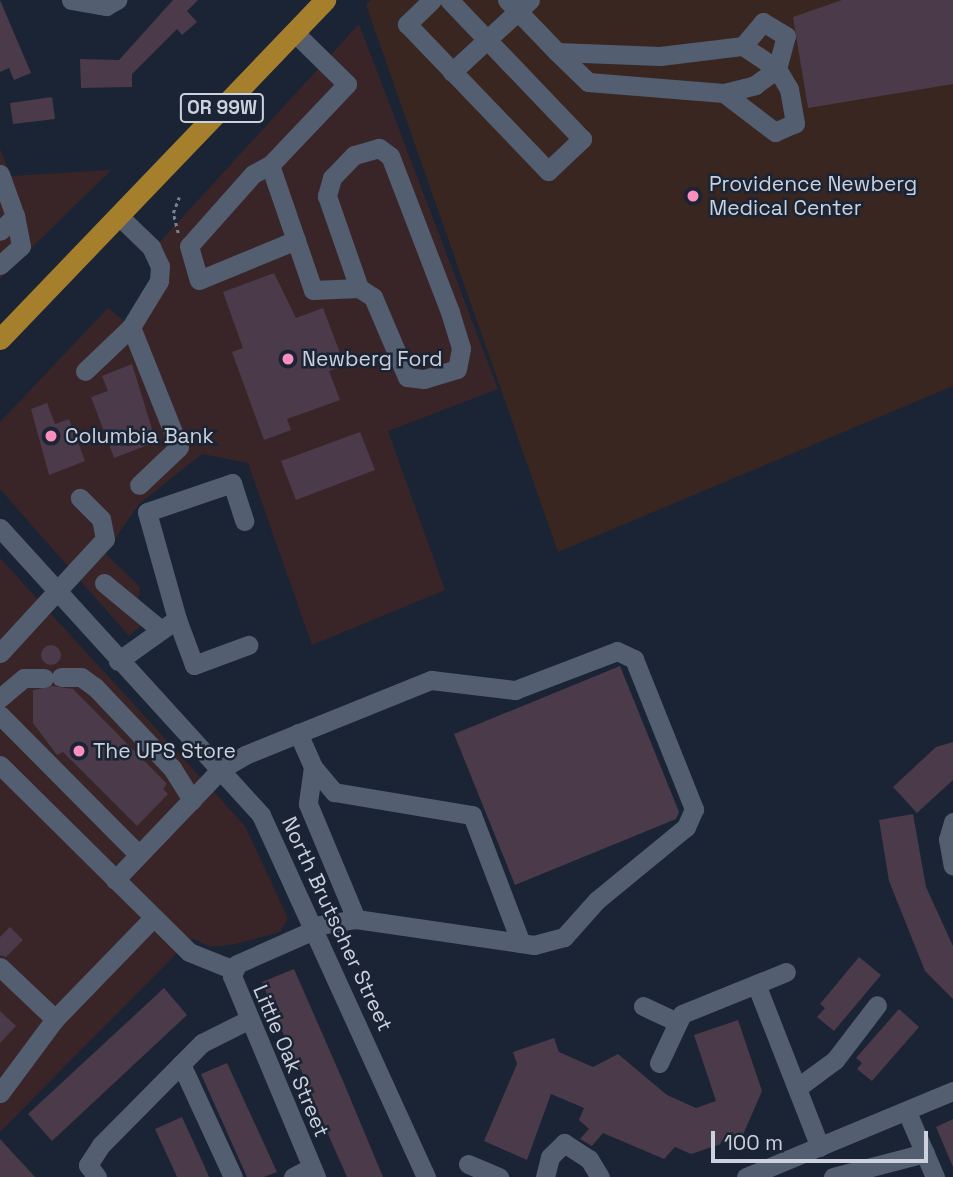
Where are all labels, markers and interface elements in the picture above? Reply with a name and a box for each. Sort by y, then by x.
road number: OR 99W [178,92,266,124]
place label: Providence Newberg Medical Center [709,171,917,221]
marker: Providence Newberg Medical Center [683,186,703,206]
place label: Newberg Ford [302,346,443,372]
marker: Newberg Ford [280,351,296,367]
place label: Columbia Bank [65,423,214,449]
marker: Columbia Bank [43,428,59,444]
place label: The UPS Store [93,738,236,764]
marker: The UPS Store [71,743,87,759]
street label: North Brutscher Street [276,813,398,1035]
street label: Little Oak Street [248,981,334,1141]
scale bar [715,1118,932,1162]
text: 100 m [724,1129,783,1156]

